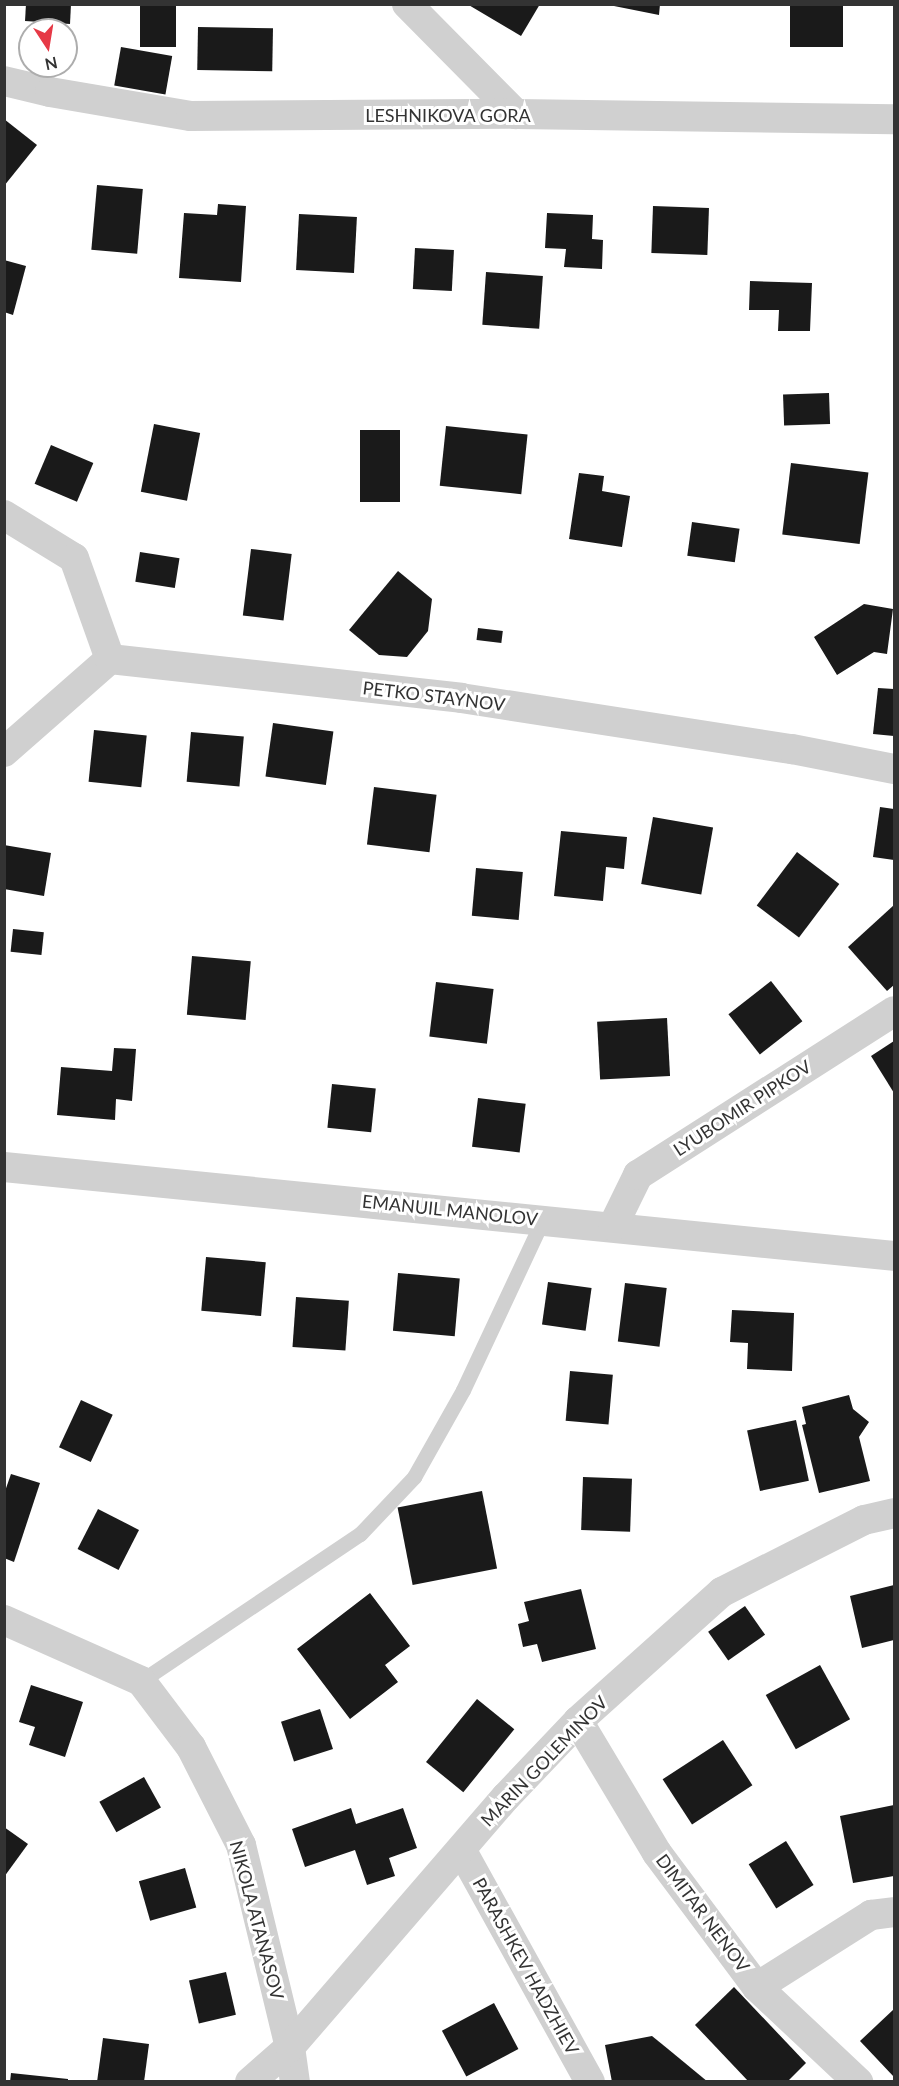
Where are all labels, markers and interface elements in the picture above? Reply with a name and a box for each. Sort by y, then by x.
north arrow [18,18,78,78]
text: N [43,54,59,75]
street label: LESHNIKOVA GORA [365,104,531,126]
street label: PETKO STAYNOV [362,677,506,715]
street label: LYUBOMIR PIPKOV [669,1055,815,1161]
street label: EMANUIL MANOLOV [361,1190,539,1230]
street label: MARIN GOLEMINOV [476,1691,612,1831]
street label: NIKOLA ATANASOV [225,1838,289,2002]
street label: DIMITAR NENOV [652,1850,754,1976]
street label: PARASHKEV HADZHIEV [468,1873,584,2059]

